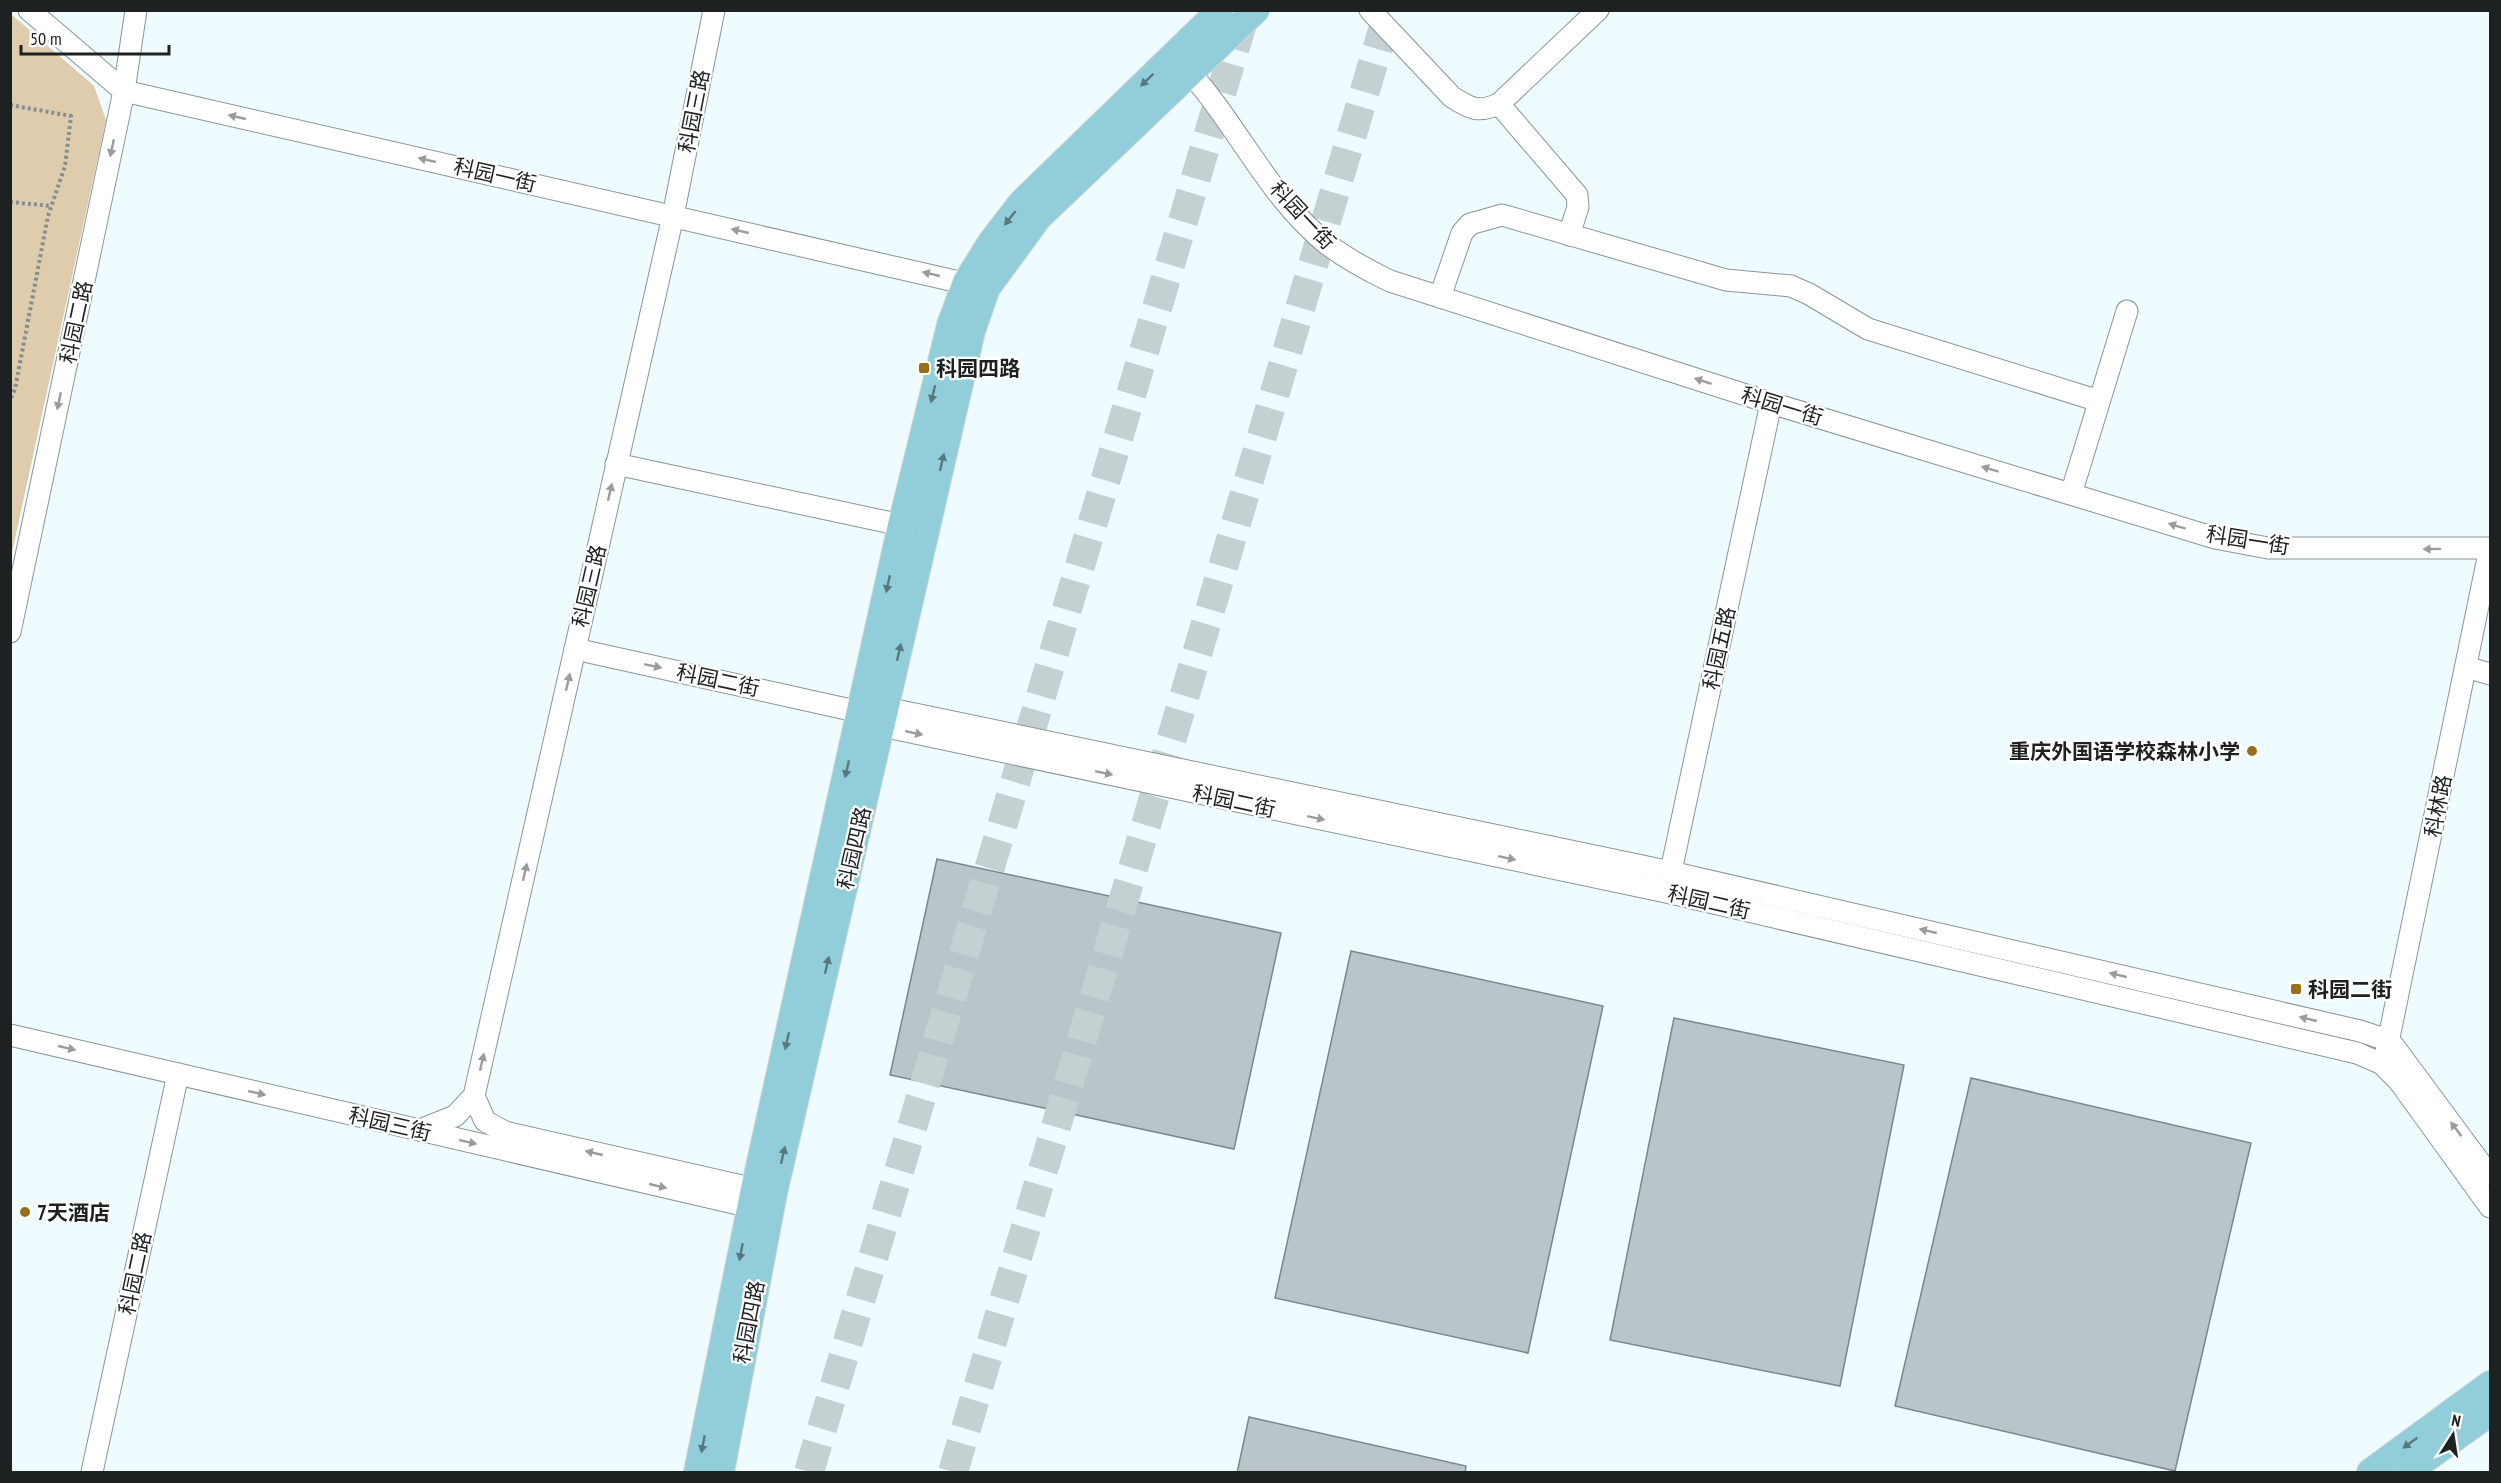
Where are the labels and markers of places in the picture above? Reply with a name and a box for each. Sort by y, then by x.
place label: 科园四路 [936,355,1020,382]
marker: 科园四路 [917,361,931,375]
place label: 重庆外国语学校森林小学 [2009,738,2240,765]
marker: 重庆外国语学校森林小学 [2245,744,2259,758]
place label: 科园二街 [2308,976,2392,1003]
marker: 科园二街 [2289,982,2303,996]
place label: 7天酒店 [37,1199,110,1226]
marker: 7天酒店 [18,1205,32,1219]

